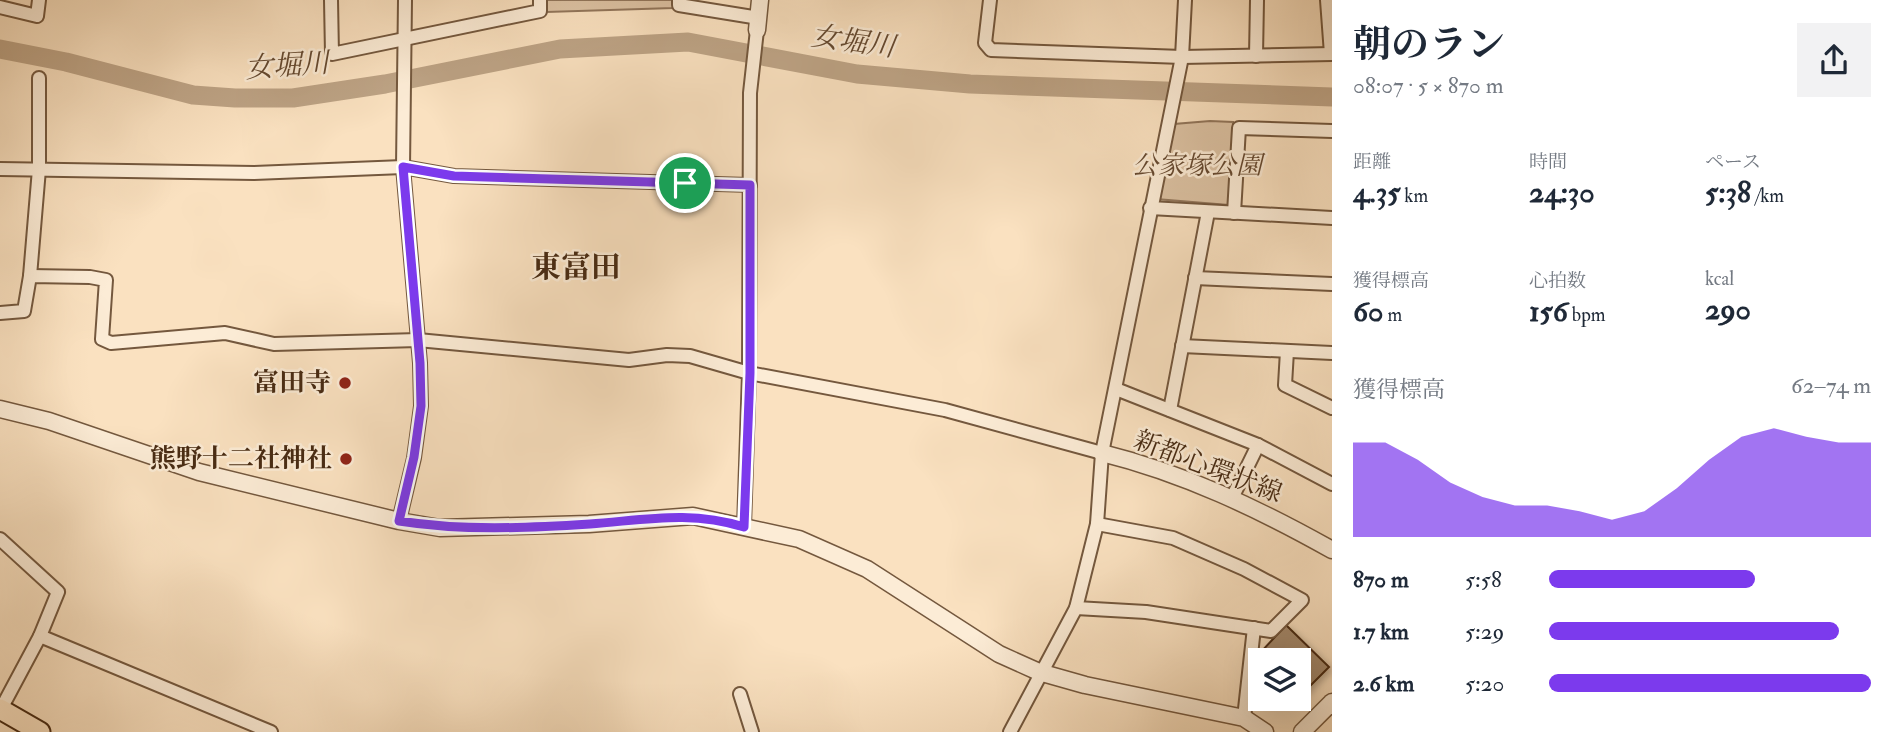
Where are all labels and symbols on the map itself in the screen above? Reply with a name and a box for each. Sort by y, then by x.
water label: 女堀川 [809,19,900,66]
water label: 女堀川 [244,45,333,86]
park label: 公家塚公園 [1132,150,1266,182]
pin [655,153,715,213]
district label: 東富田 [531,249,621,286]
place label: 富田寺 [253,367,331,399]
marker: 富田寺 [337,375,353,391]
street label: 新都心環状線 [1129,424,1287,510]
place label: 熊野十二社神社 [150,443,332,475]
marker: 熊野十二社神社 [338,451,354,467]

